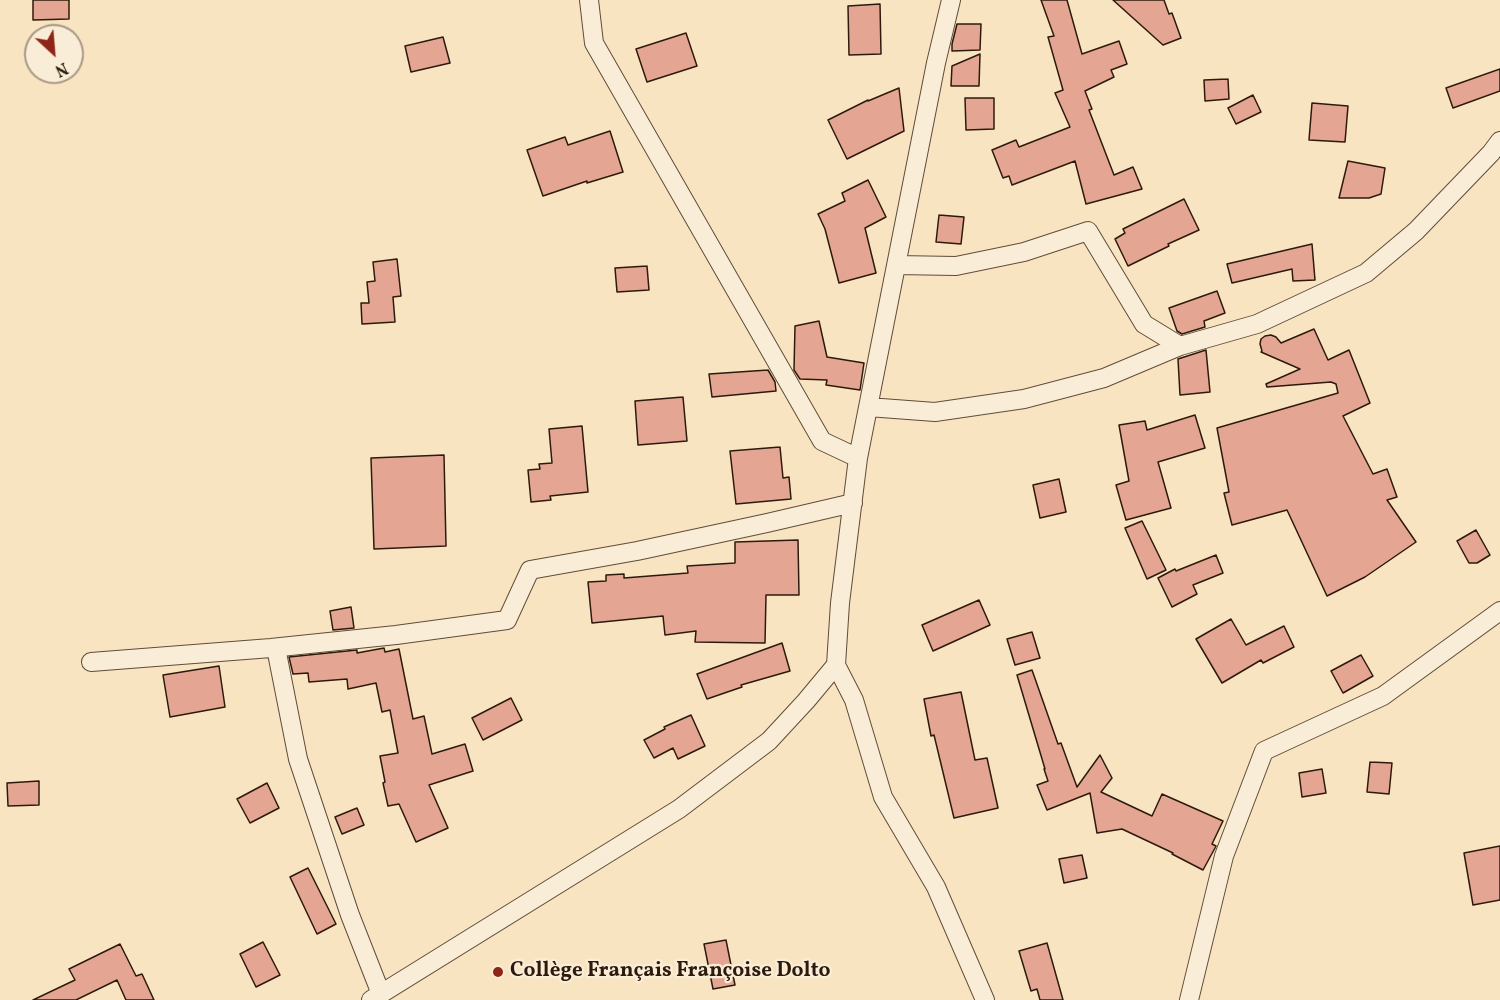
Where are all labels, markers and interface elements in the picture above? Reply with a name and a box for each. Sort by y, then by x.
north arrow [24,24,84,84]
text: N [51,56,71,81]
place label: Collège Français Françoise Dolto [510,959,830,985]
marker: Collège Français Françoise Dolto [491,965,505,979]

